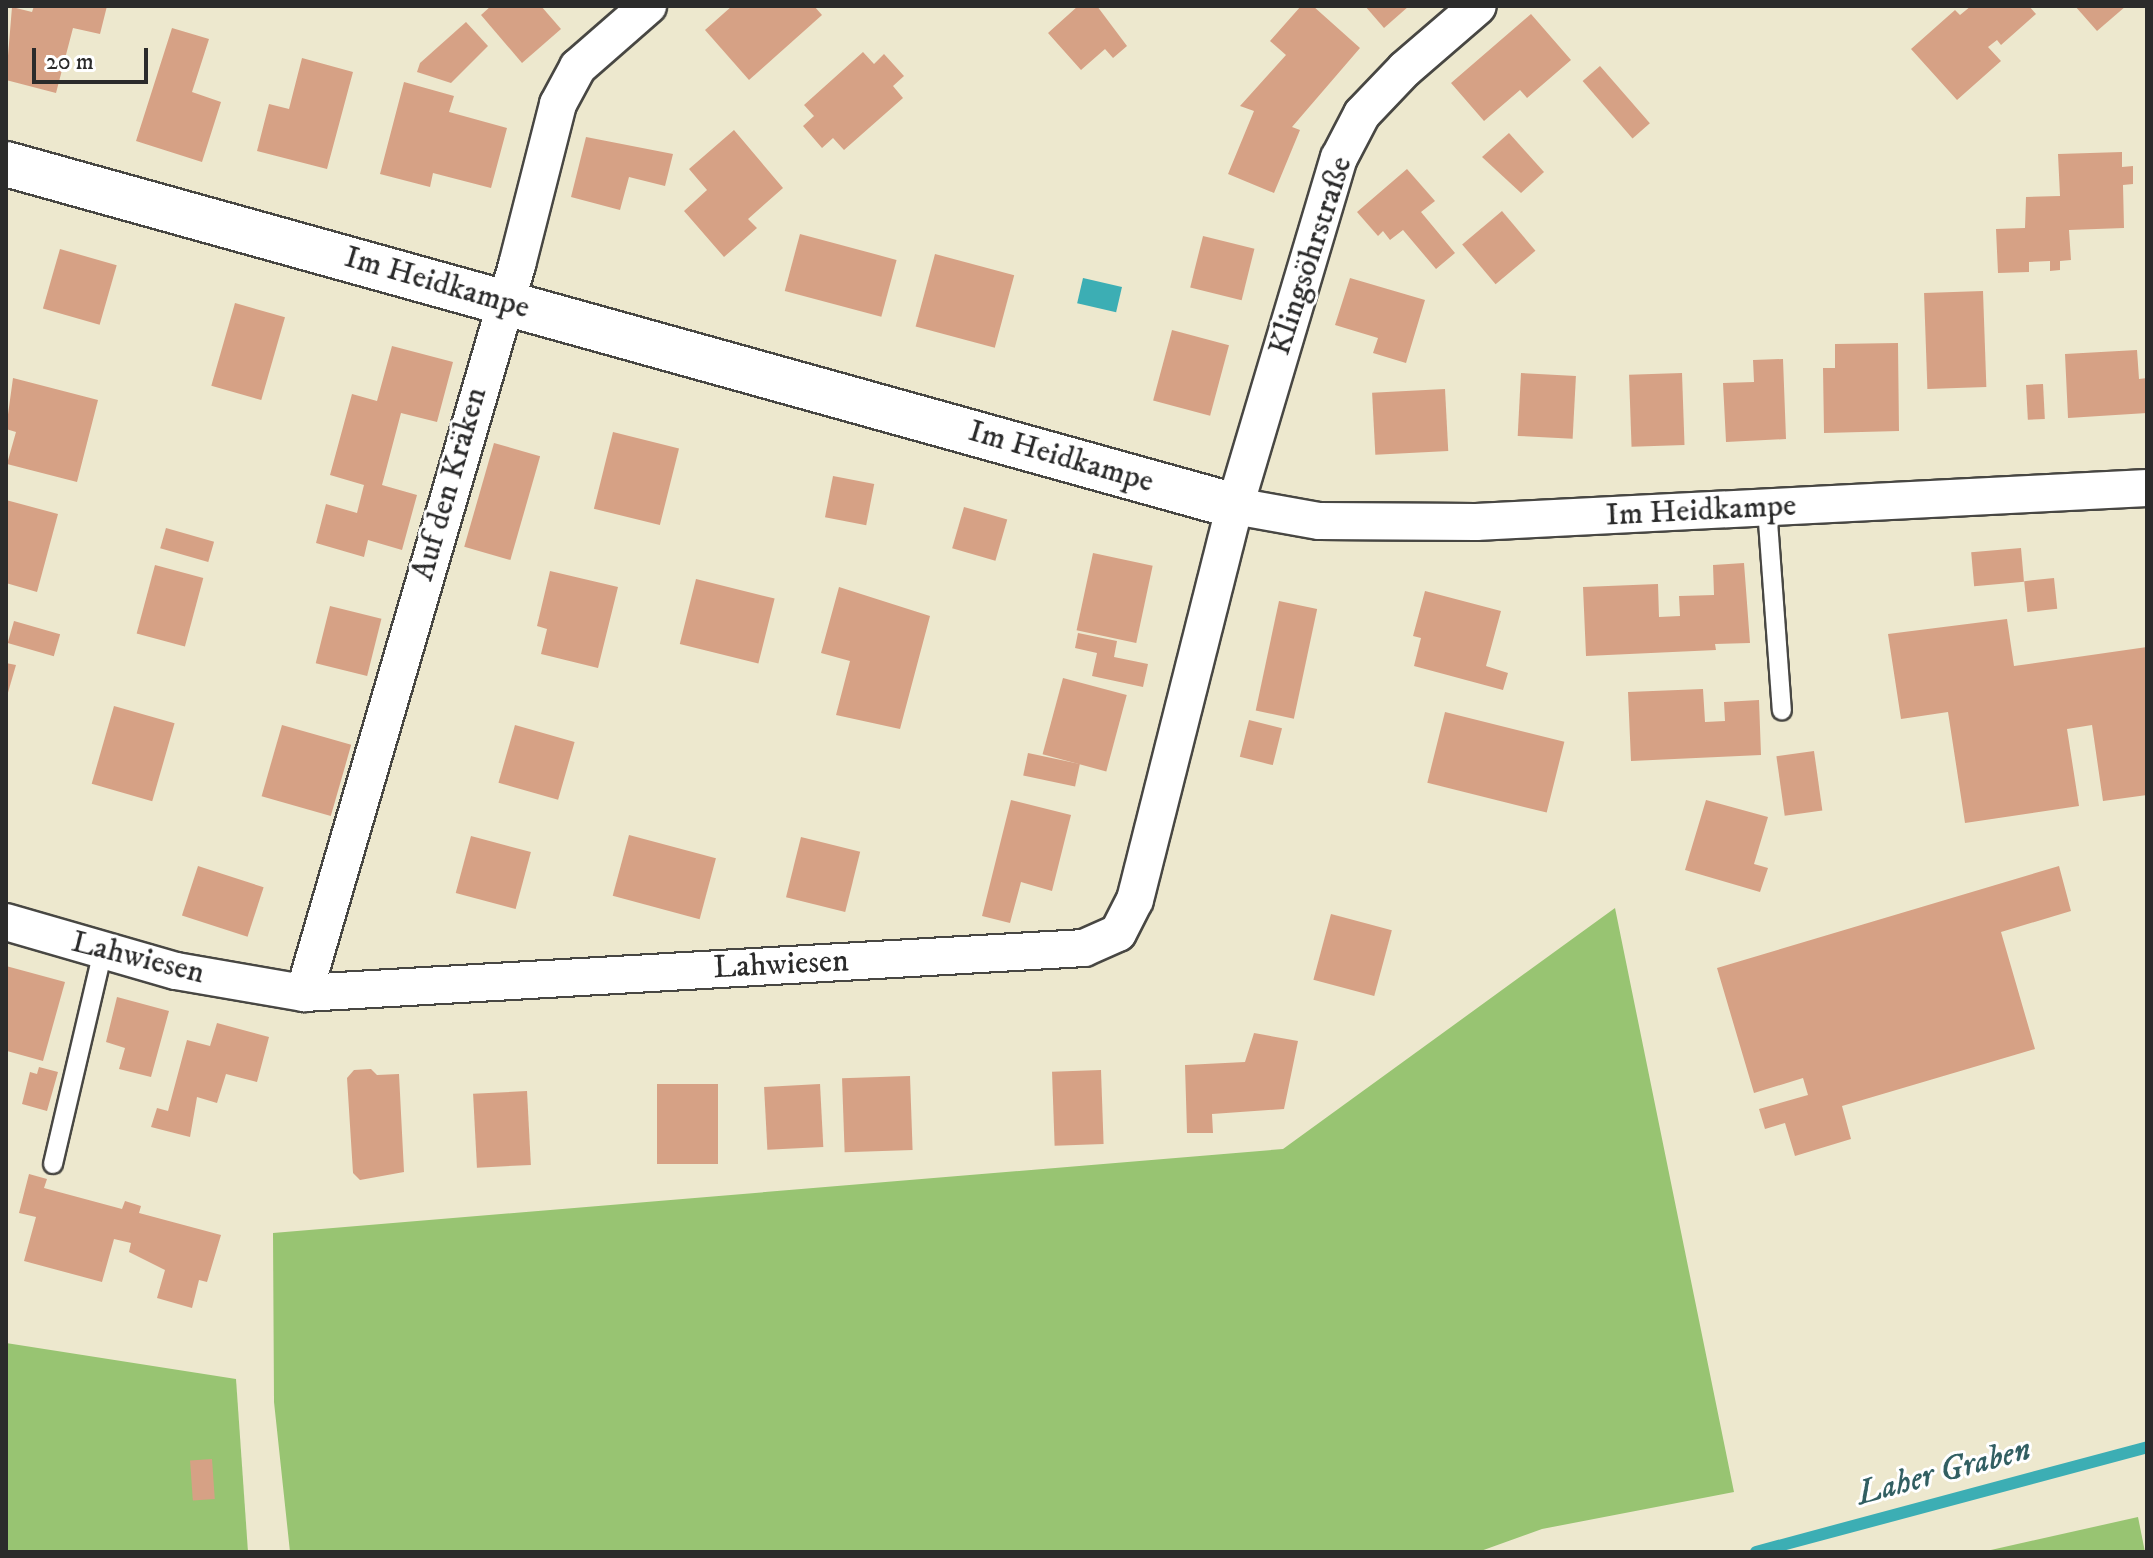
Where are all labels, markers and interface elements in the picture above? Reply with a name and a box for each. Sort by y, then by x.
scale bar [36,32,152,82]
text: 20 m [46,47,94,77]
street label: Klingsöhrstraße [1261,152,1361,360]
street label: Im Heidkampe [340,238,534,328]
street label: Auf den Kräken [404,383,496,585]
street label: Im Heidkampe [964,412,1158,502]
street label: Im Heidkampe [1605,487,1797,535]
street label: Lahwiesen [67,923,209,993]
street label: Lahwiesen [712,942,850,988]
water label: Laher Graben [1853,1429,2035,1515]

